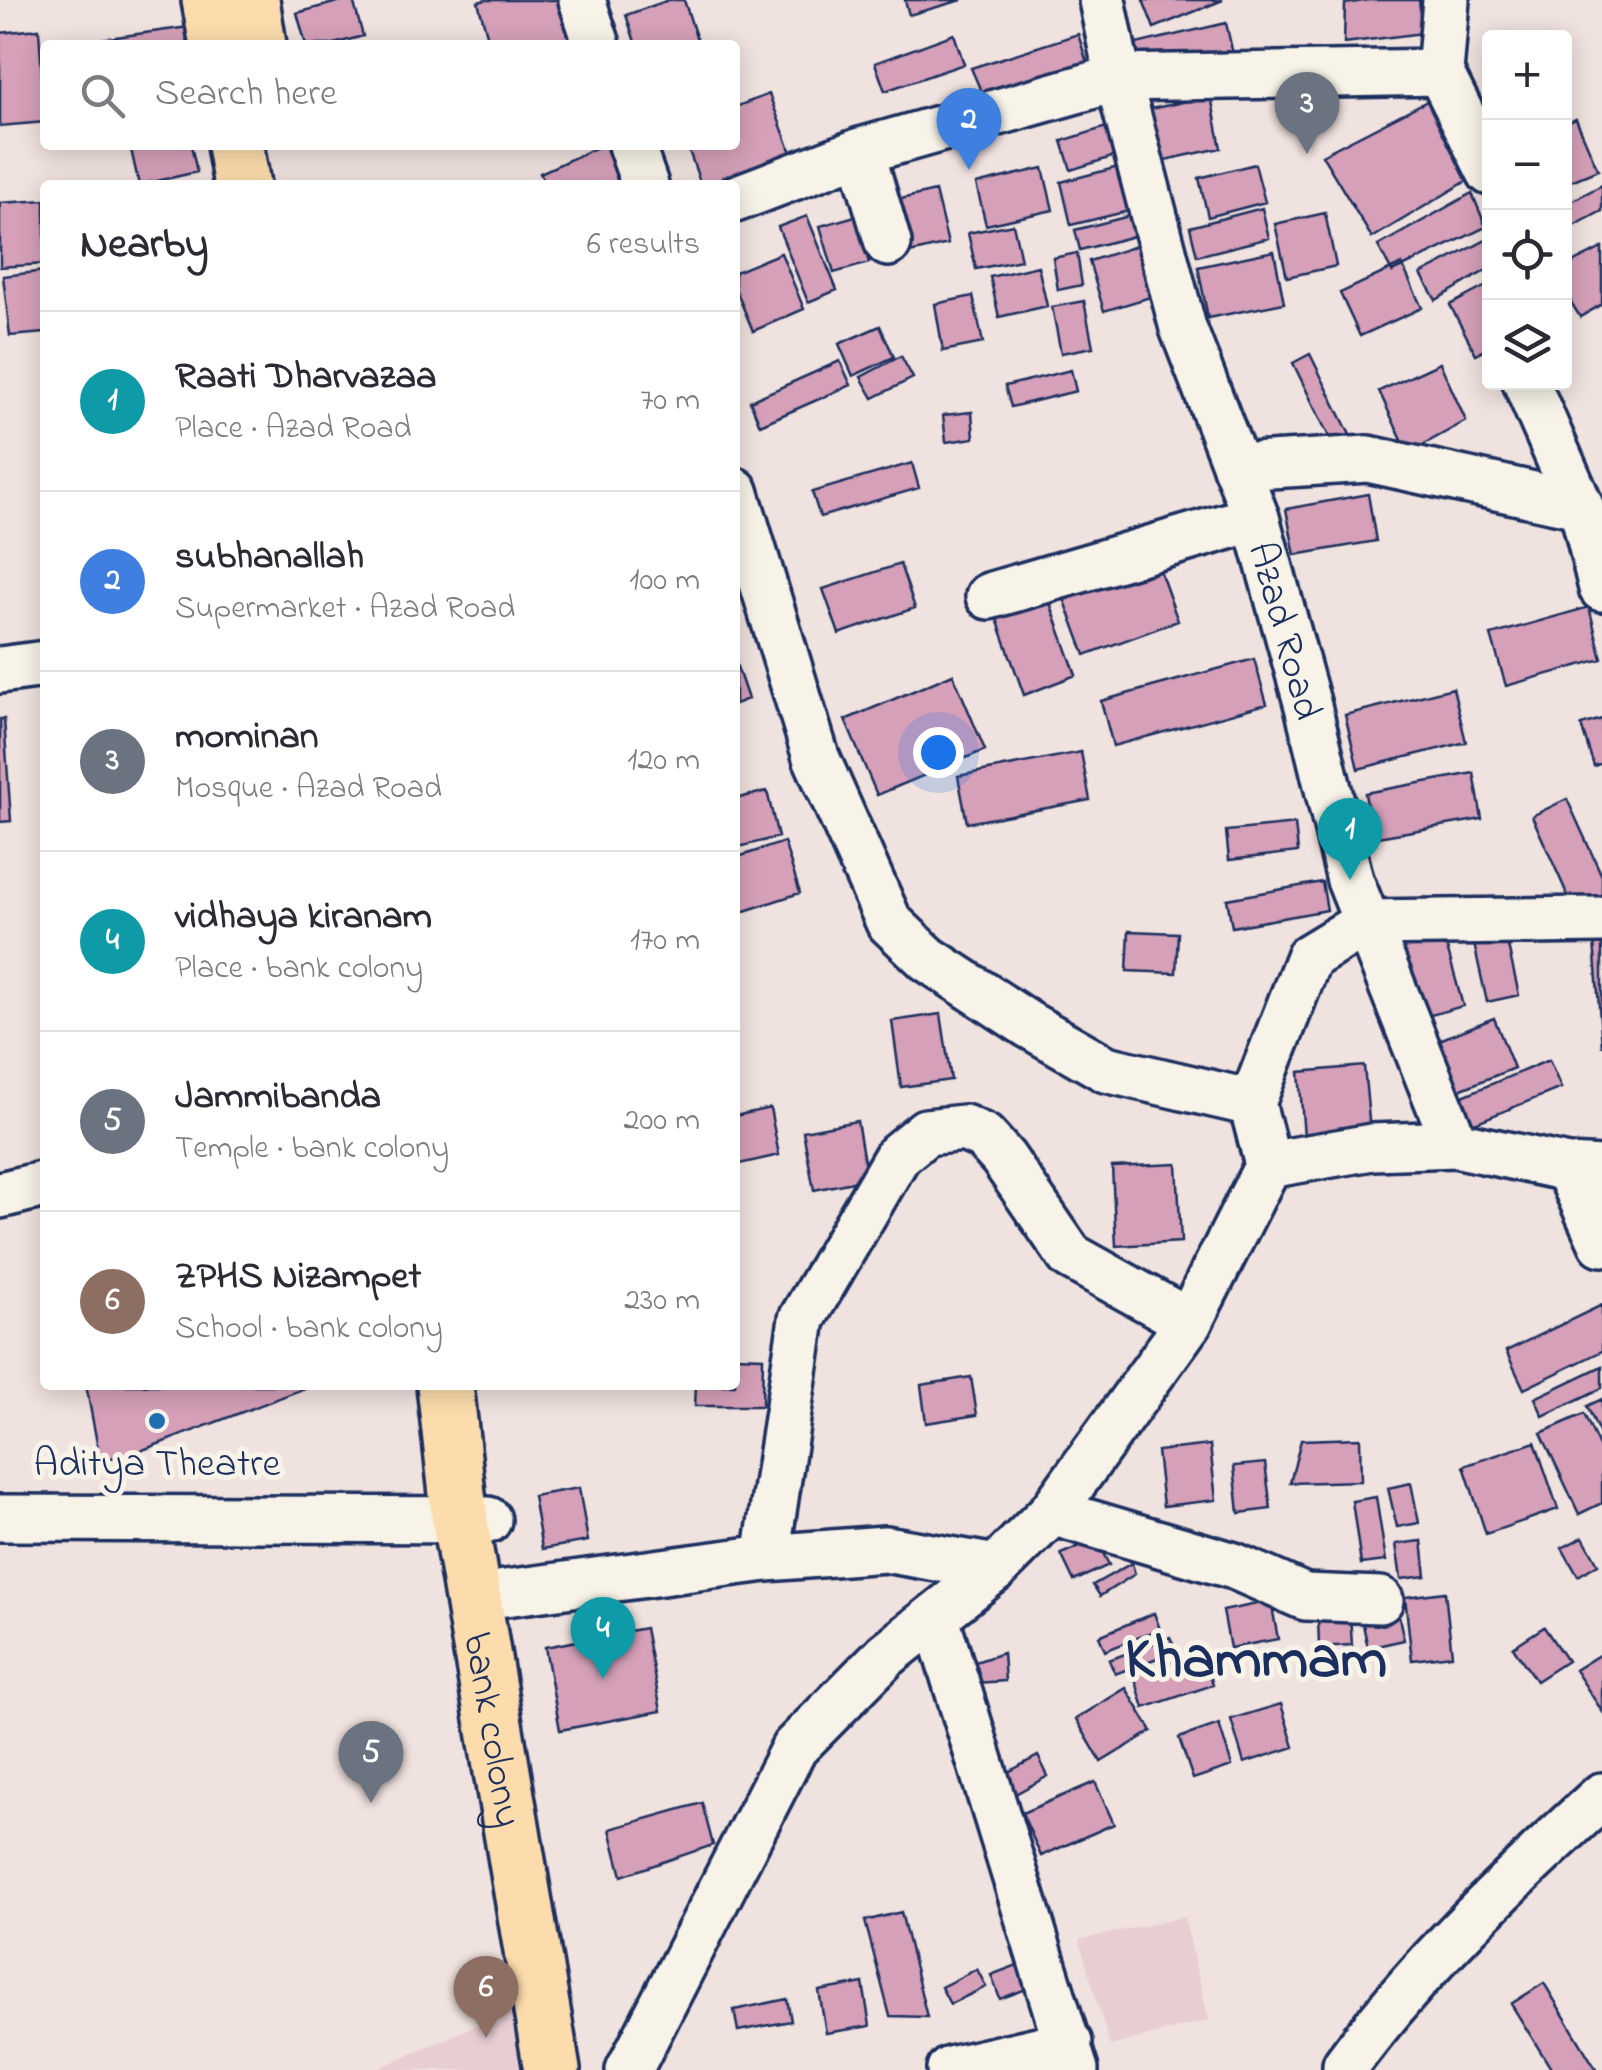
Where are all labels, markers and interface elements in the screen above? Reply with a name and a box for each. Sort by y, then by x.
map controls [1482,30,1572,390]
button: + [1482,30,1572,120]
search box [40,40,740,150]
text: Search here [155,67,337,123]
icon: search [75,68,130,123]
pin: 3 [1274,72,1340,154]
pin: 2 [936,88,1002,170]
button: − [1482,120,1572,210]
button: locate [1482,210,1572,300]
text: Nearby [80,215,208,276]
text: 6 results [587,222,700,269]
button: layers [1482,300,1572,390]
text: Raati Dharvazaa [175,350,437,406]
text: 1 [107,378,118,425]
text: 70 m [640,378,700,425]
text: Place · Azad Road [175,406,412,453]
text: subhanallah [175,530,364,586]
street label: Azad Road [1230,536,1335,726]
text: 2 [105,558,120,605]
text: 100 m [629,558,700,605]
text: Supermarket · Azad Road [175,586,515,633]
text: mominan [175,710,319,766]
your location [913,727,964,778]
text: 3 [106,738,119,785]
text: 120 m [627,738,700,785]
text: Mosque · Azad Road [175,766,442,813]
pin: 1 [1318,798,1382,880]
text: vidhaya kiranam [175,890,432,946]
text: 4 [106,918,119,965]
text: 170 m [630,918,700,965]
text: Place · bank colony [175,946,423,993]
text: Jammibanda [175,1070,381,1126]
text: 5 [103,1098,122,1145]
text: 200 m [624,1098,700,1145]
text: Temple · bank colony [175,1126,449,1173]
text: ZPHS Nizampet [175,1250,421,1306]
text: 6 [105,1278,120,1325]
text: 230 m [624,1278,700,1325]
text: School · bank colony [175,1306,443,1353]
marker: Aditya Theatre [146,1410,168,1432]
place label: Aditya Theatre [34,1436,280,1495]
pin: 4 [570,1596,636,1679]
district label: Khammam [1125,1618,1387,1705]
street label: bank colony [445,1628,536,1832]
pin: 5 [338,1720,404,1803]
pin: 6 [454,1956,518,2038]

